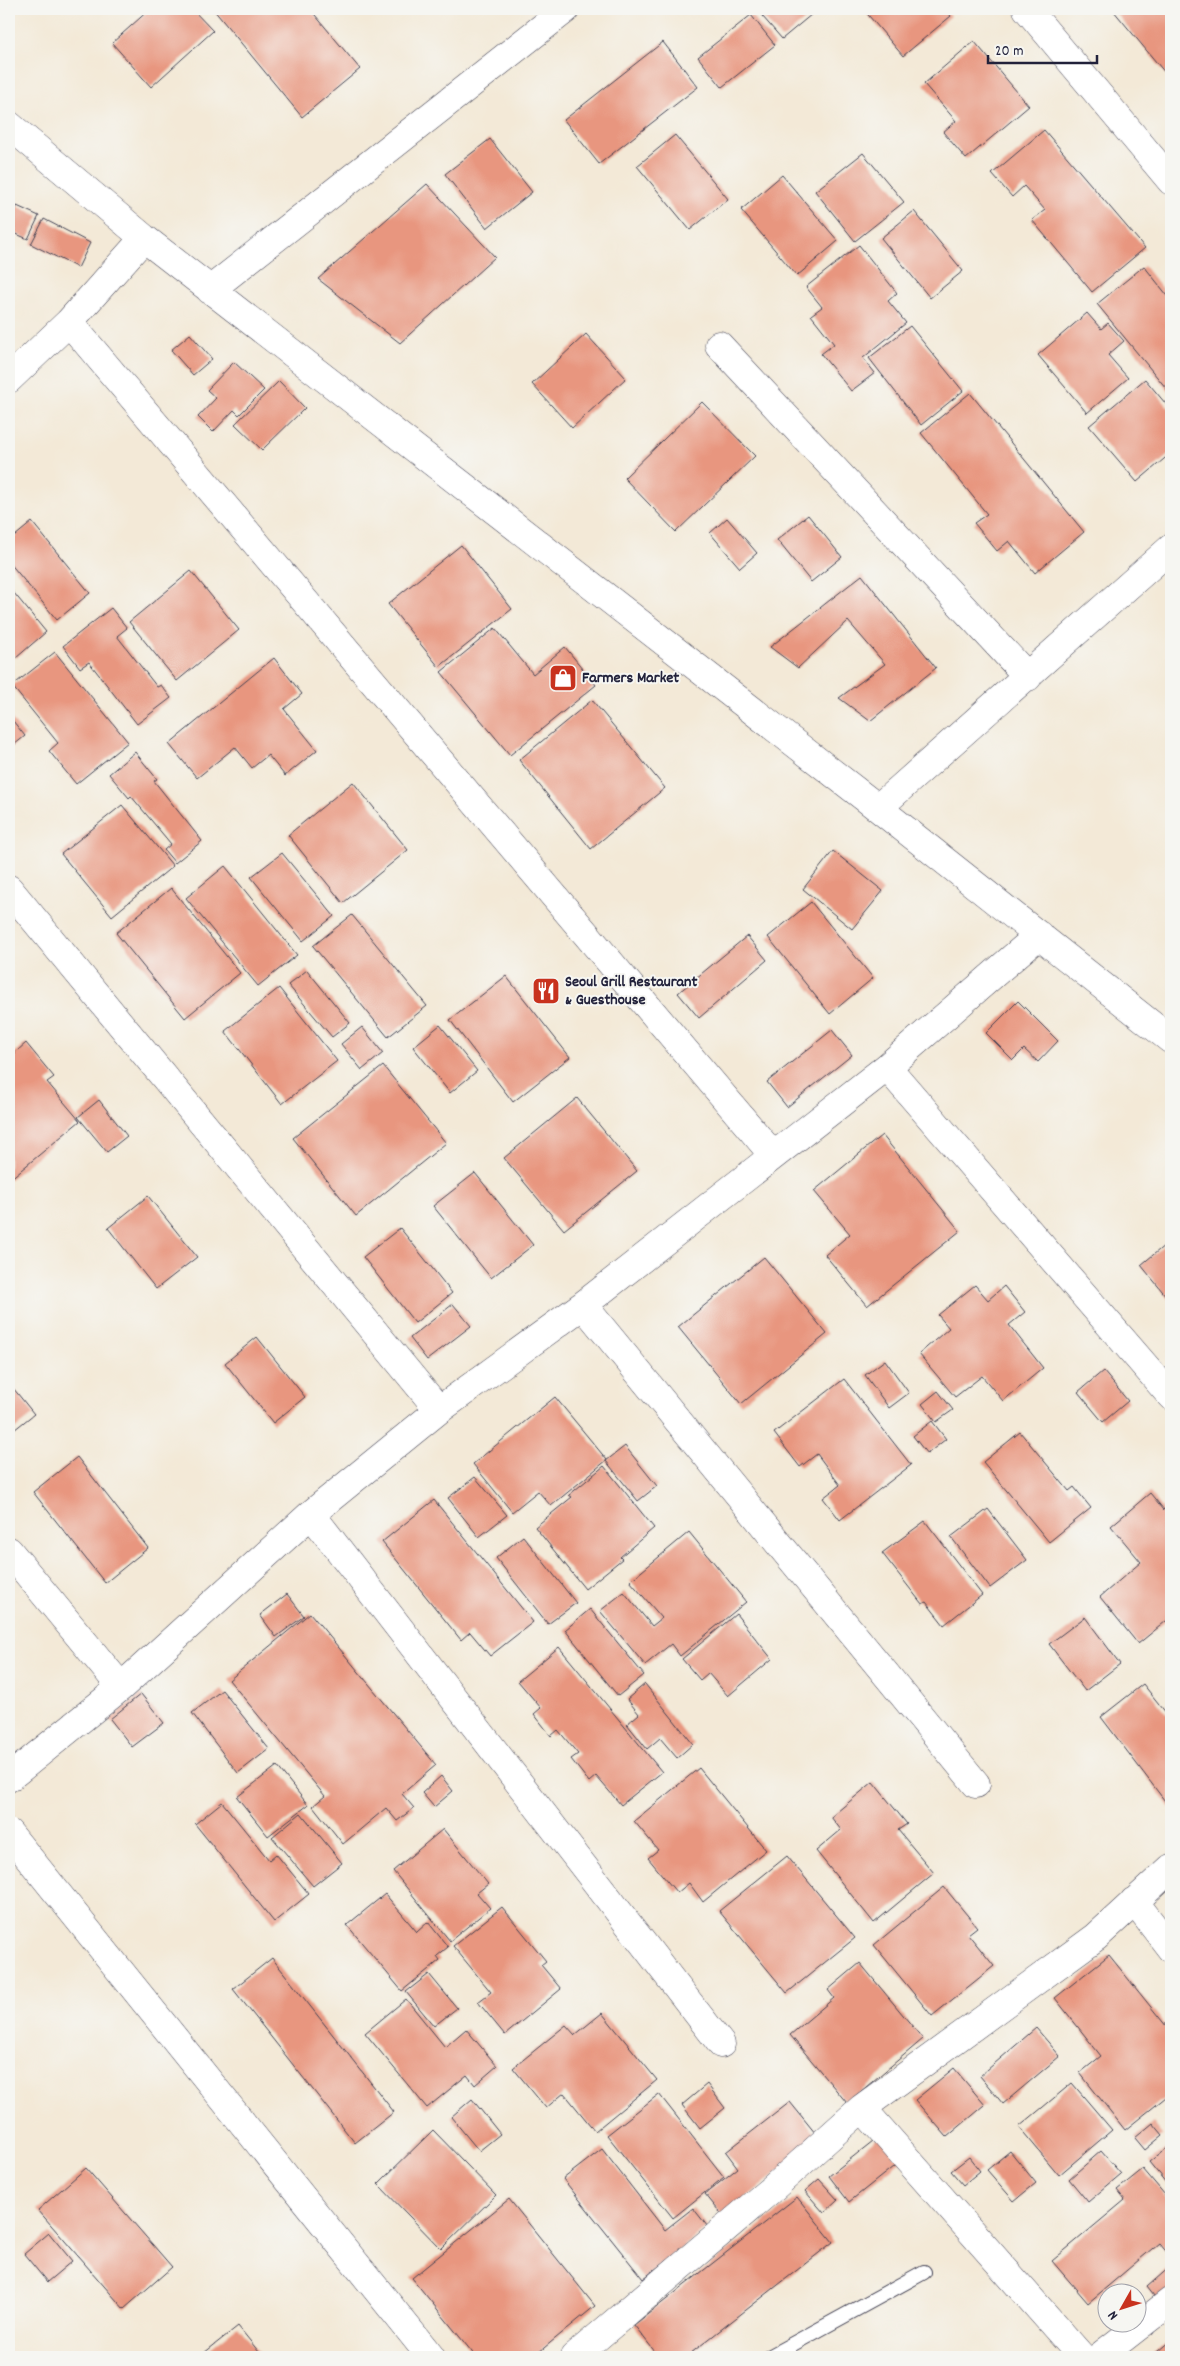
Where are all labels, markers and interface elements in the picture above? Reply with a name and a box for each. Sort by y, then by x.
scale bar [988,32,1096,64]
text: 20 m [995,41,1023,63]
shop icon: Farmers Market [548,663,578,693]
place label: Farmers Market [582,667,679,690]
place label: Seoul Grill Restaurant & Guesthouse [565,971,698,1012]
restaurant icon: Seoul Grill Restaurant & Guesthouse [531,976,561,1006]
north arrow [1098,2284,1148,2334]
text: N [1103,2306,1123,2324]

